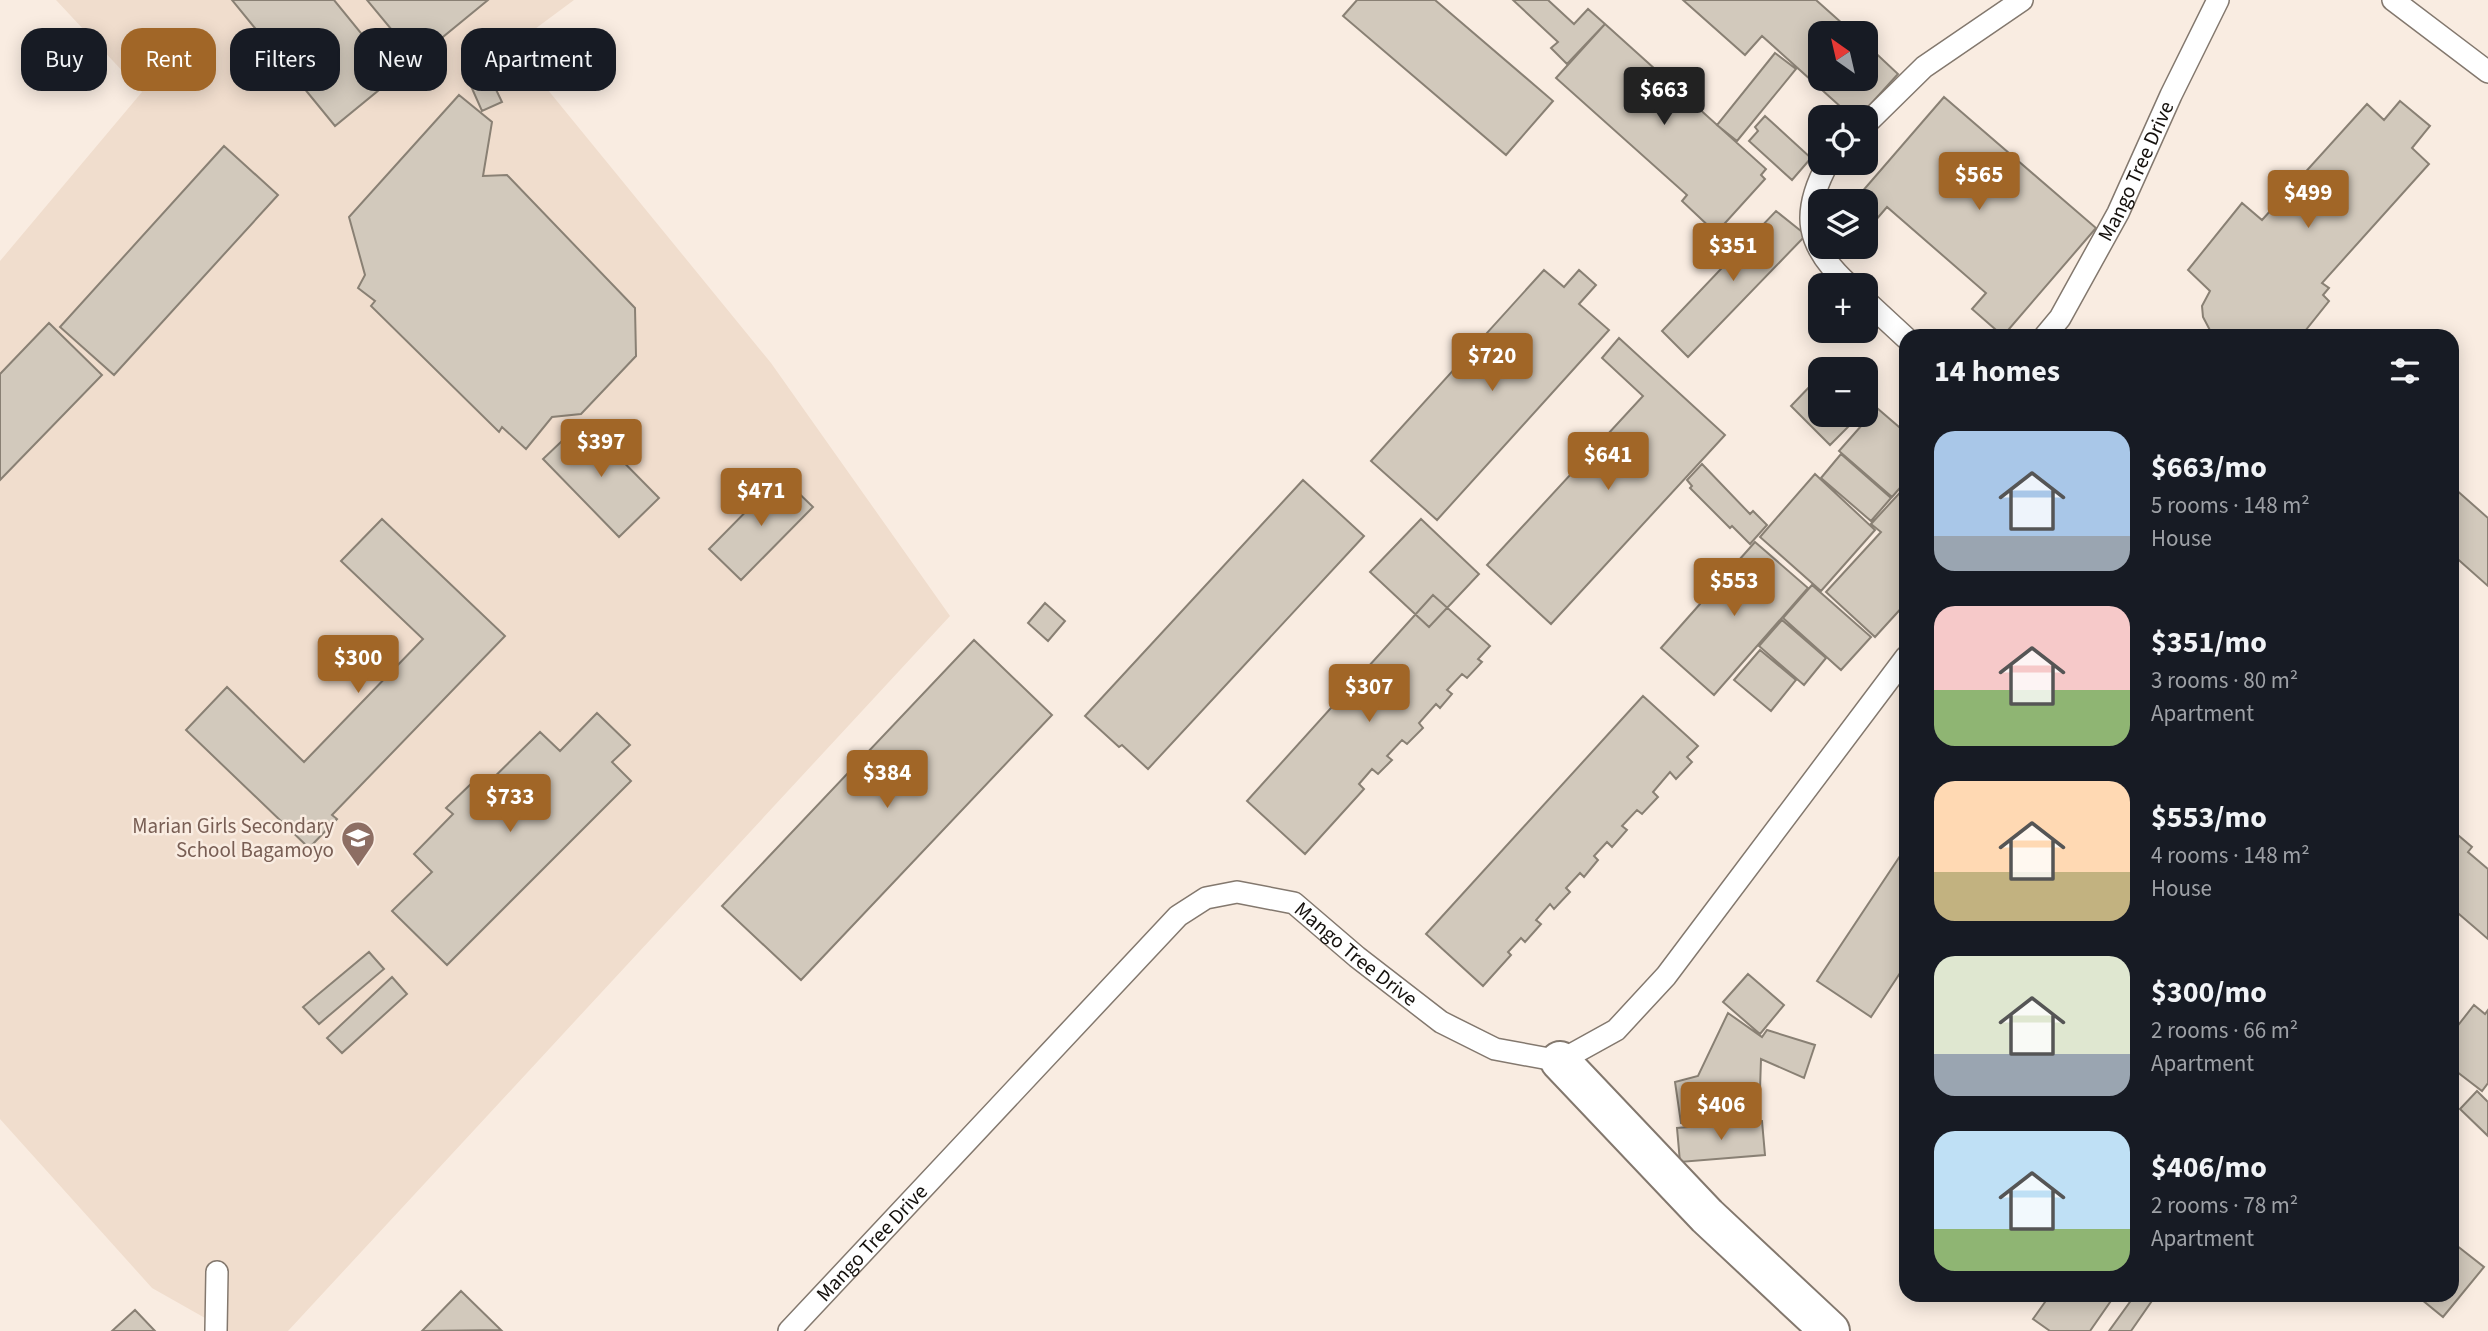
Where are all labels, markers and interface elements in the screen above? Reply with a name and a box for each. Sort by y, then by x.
north arrow [1808,21,1878,91]
map controls [1808,21,1878,427]
chip: Buy [21,28,107,91]
chip: Rent [121,28,216,91]
chip: Filters [230,28,340,91]
chip: New [354,28,447,91]
chip: Apartment [461,28,616,91]
pin: $663 [1623,68,1705,127]
text: $663 [1640,73,1688,106]
street label: Mango Tree Drive [2090,96,2181,247]
button: locate [1808,105,1878,175]
pin: $565 [1938,152,2020,212]
text: $565 [1955,158,2003,191]
pin: $499 [2267,170,2349,230]
text: $499 [2284,176,2332,209]
button: layers [1808,189,1878,259]
pin: $351 [1692,224,1774,283]
text: $351 [1709,229,1757,262]
button: + [1808,273,1878,343]
pin: $720 [1451,334,1533,393]
text: $720 [1468,339,1516,372]
text: 14 homes [1934,350,2060,393]
icon: filters [2386,352,2424,390]
button: − [1808,357,1878,427]
pin: $397 [560,420,642,479]
text: $397 [577,425,625,458]
pin: $641 [1567,433,1649,492]
text: $641 [1584,438,1632,471]
text: $663/mo [2151,446,2267,489]
icon: home [1990,459,2074,543]
pin: $471 [720,468,802,528]
text: $471 [737,474,785,507]
text: 5 rooms · 148 m² [2151,489,2310,522]
text: House [2151,522,2212,555]
pin: $553 [1693,558,1775,618]
text: $553 [1710,564,1758,597]
text: $351/mo [2151,621,2267,664]
icon: home [1990,634,2074,718]
pin: $300 [317,636,399,695]
text: $300 [334,641,382,674]
pin: $307 [1328,664,1410,724]
text: 3 rooms · 80 m² [2151,664,2298,697]
text: $307 [1345,670,1393,703]
text: Apartment [2151,697,2254,730]
pin: $384 [846,750,928,810]
text: $384 [863,756,911,789]
pin: $733 [469,774,551,834]
text: $733 [486,780,534,813]
text: $553/mo [2151,796,2267,839]
icon: home [1990,809,2074,893]
place label: Marian Girls Secondary School Bagamoyo [132,811,334,865]
school or university icon: Marian Girls Secondary School Bagamoyo [339,819,377,868]
text: 4 rooms · 148 m² [2151,839,2310,872]
text: House [2151,872,2212,905]
street label: Mango Tree Drive [1288,895,1424,1013]
text: $300/mo [2151,971,2267,1014]
icon: home [1990,984,2074,1068]
text: 2 rooms · 66 m² [2151,1014,2298,1047]
text: Apartment [2151,1047,2254,1080]
pin: $406 [1680,1082,1762,1142]
text: $406 [1697,1088,1745,1121]
text: $406/mo [2151,1146,2267,1189]
icon: home [1990,1159,2074,1243]
street label: Mango Tree Drive [809,1177,934,1308]
text: 2 rooms · 78 m² [2151,1189,2298,1222]
text: Apartment [2151,1222,2254,1255]

